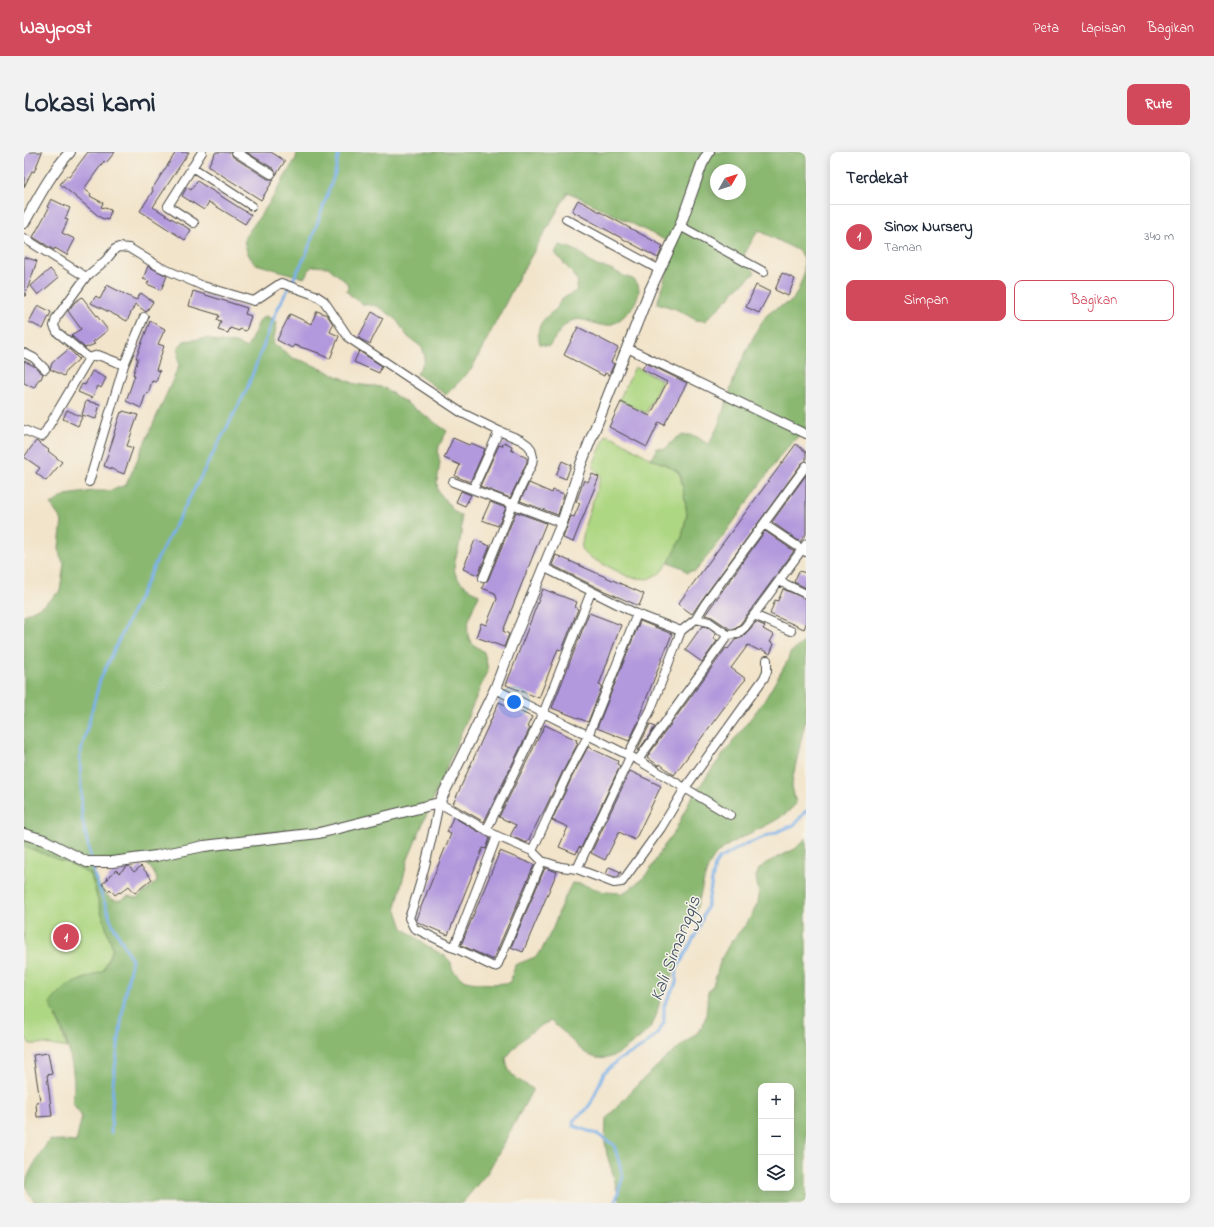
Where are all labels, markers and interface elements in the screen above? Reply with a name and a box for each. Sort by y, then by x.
text: Waypost [20,15,92,42]
text: Peta [1033,18,1059,39]
text: Lapisan [1081,18,1126,39]
text: Bagikan [1148,18,1194,39]
text: Lokasi kami [24,84,156,125]
button: Rute [1127,84,1190,125]
north arrow [710,164,746,200]
text: Terdekat [846,166,908,191]
text: Sinox Nursery [884,216,973,238]
text: 1 [857,227,861,246]
text: 340 m [1144,227,1174,246]
text: Taman [884,238,922,257]
button: Simpan [846,280,1006,321]
button: Bagikan [1014,280,1174,321]
your location [504,692,524,712]
water label: Kali Simanggis [644,892,710,1006]
pin: 1 [53,922,79,952]
map controls [758,1083,794,1191]
button: + [758,1083,794,1119]
button: − [758,1119,794,1155]
button: layers [758,1155,794,1191]

